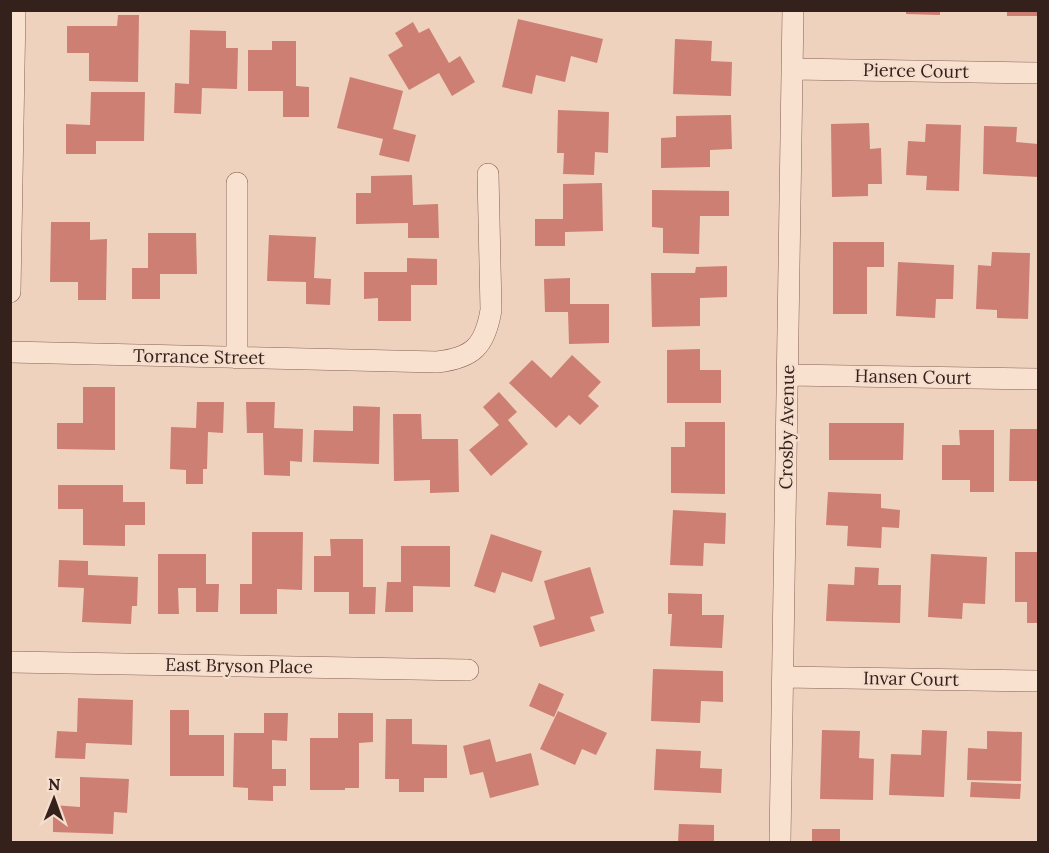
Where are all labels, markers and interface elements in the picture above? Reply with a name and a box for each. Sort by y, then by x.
street label: Pierce Court [863,58,969,83]
street label: Torrance Street [133,344,265,369]
street label: Crosby Avenue [774,364,799,490]
street label: Hansen Court [855,364,972,389]
street label: East Bryson Place [165,653,313,678]
street label: Invar Court [863,666,959,691]
north arrow [24,769,84,829]
text: N [48,774,61,794]

